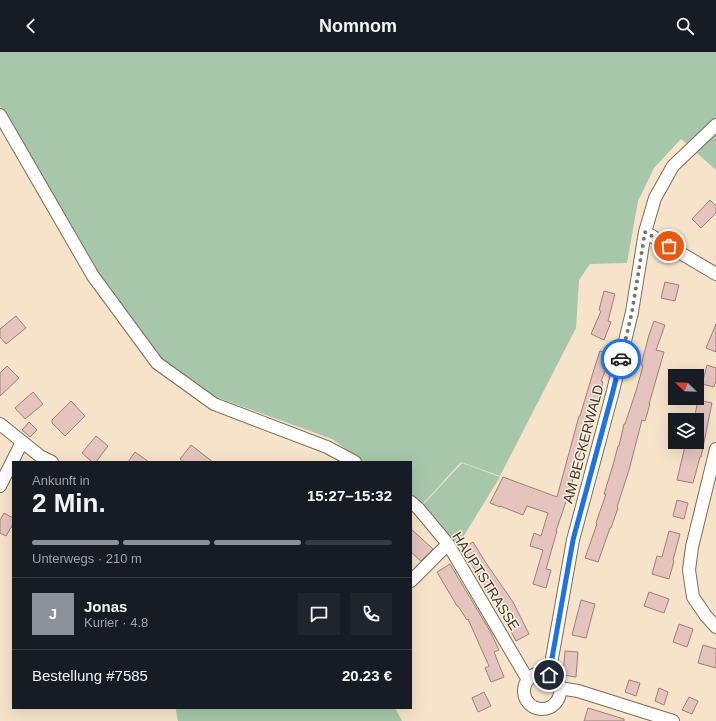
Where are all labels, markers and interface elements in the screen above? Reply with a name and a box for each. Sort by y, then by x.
icon: back [20,15,42,37]
icon: search [674,15,696,37]
text: Nomnom [319,16,397,36]
pin [652,229,686,263]
icon: bag [658,235,680,257]
courier [601,339,641,379]
icon: car [610,348,632,370]
north arrow [668,369,704,405]
map controls [668,369,704,449]
street label: AM BECKERWALD [559,383,607,505]
button: layers [668,413,704,449]
text: Ankunft in [32,473,90,488]
text: 15:27–15:32 [307,487,392,504]
text: 2 Min. [32,488,106,518]
street label: HAUPTSTRASSE [449,529,523,633]
text: Unterwegs · 210 m [32,551,142,566]
button: chat [298,593,340,635]
button: phone [350,593,392,635]
text: Jonas [84,598,127,615]
text: J [49,605,57,622]
text: Kurier · 4.8 [84,615,148,630]
pin [532,658,566,692]
icon: home [538,664,560,686]
text: Bestellung #7585 [32,667,148,684]
text: 20.23 € [342,667,392,684]

